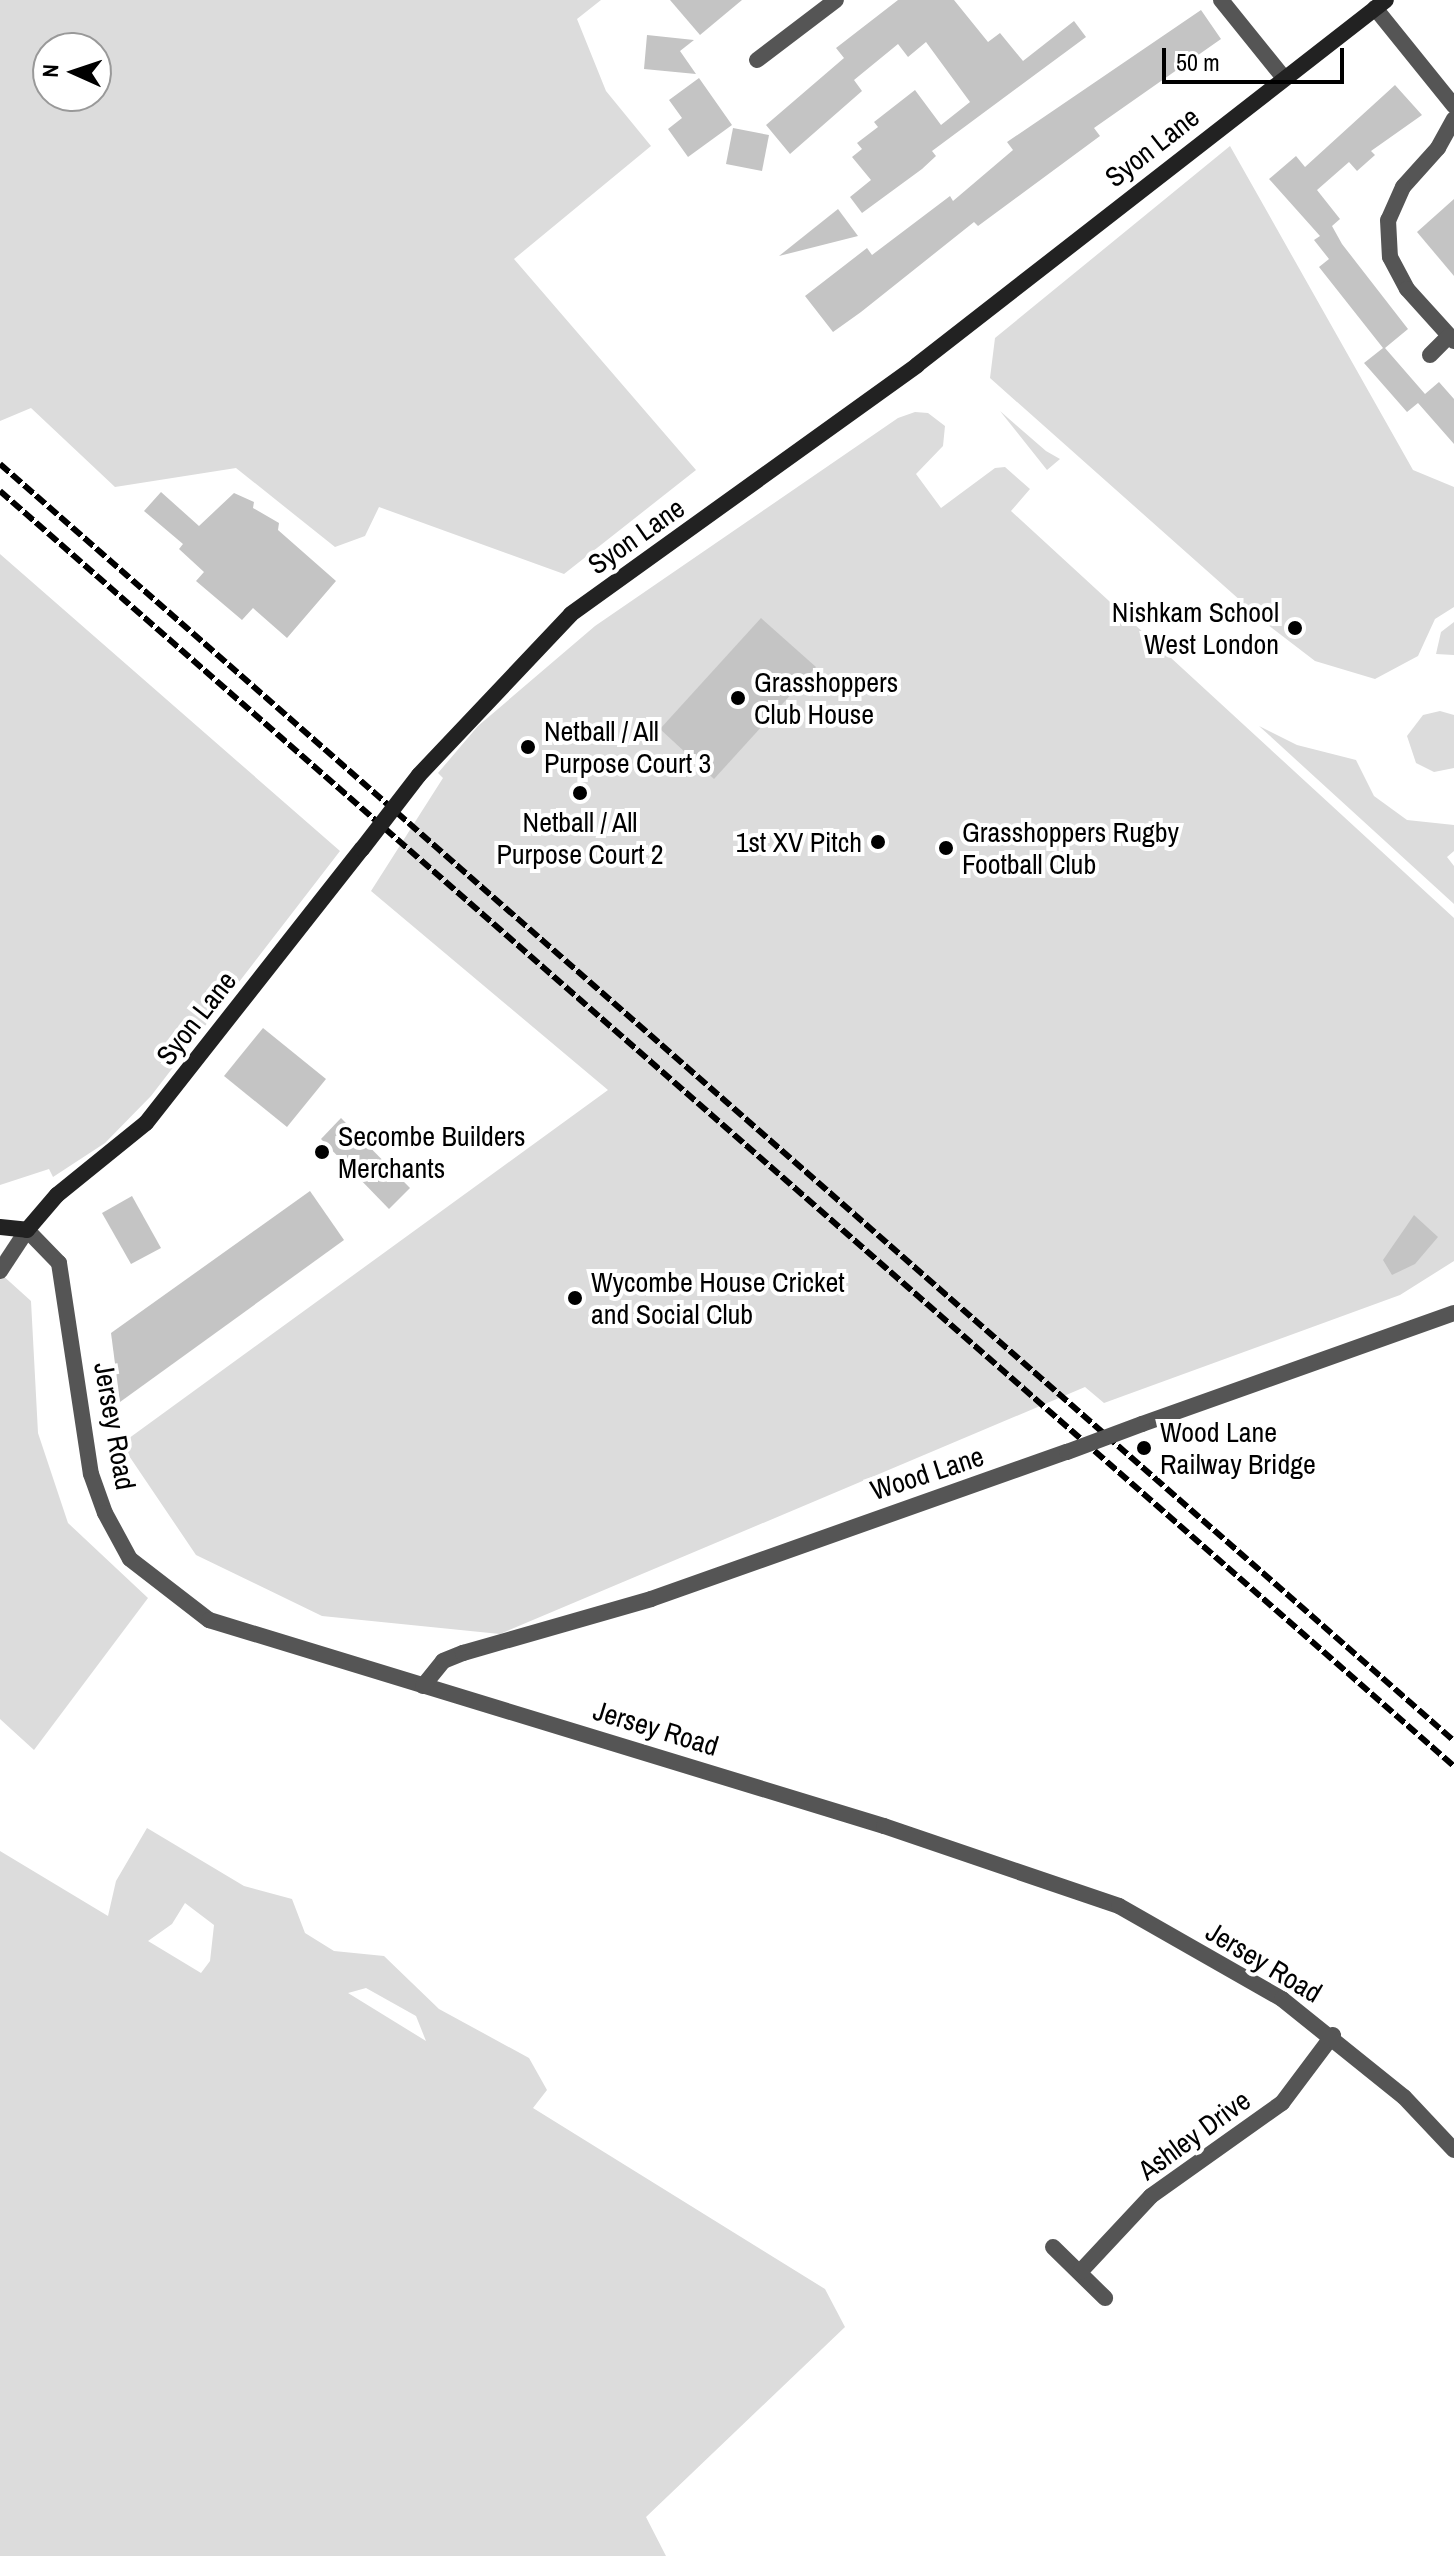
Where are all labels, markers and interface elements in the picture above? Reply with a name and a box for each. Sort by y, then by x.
north arrow [32,32,112,112]
scale bar [1166,32,1348,82]
text: 50 m [1176,46,1220,78]
text: N [35,64,65,78]
street label: Syon Lane [1098,100,1206,194]
street label: Syon Lane [581,491,691,581]
place label: Nishkam School West London [1112,595,1279,661]
marker: Nishkam School West London [1286,619,1304,637]
place label: Grasshoppers Club House [754,665,898,731]
marker: Grasshoppers Club House [729,689,747,707]
place label: Netball / All Purpose Court 3 [544,714,711,780]
marker: Netball / All Purpose Court 3 [519,738,537,756]
marker: Netball / All Purpose Court 2 [571,784,589,802]
place label: Netball / All Purpose Court 2 [496,805,664,871]
place label: Grasshoppers Rugby Football Club [962,815,1179,881]
place label: 1st XV Pitch [736,825,862,859]
marker: 1st XV Pitch [869,833,887,851]
marker: Grasshoppers Rugby Football Club [937,839,955,857]
street label: Syon Lane [149,964,243,1072]
place label: Secombe Builders Merchants [338,1119,526,1185]
marker: Secombe Builders Merchants [313,1143,331,1161]
place label: Wycombe House Cricket and Social Club [591,1265,845,1331]
marker: Wycombe House Cricket and Social Club [566,1289,584,1307]
street label: Jersey Road [87,1360,143,1492]
place label: Wood Lane Railway Bridge [1160,1415,1316,1481]
street label: Wood Lane [866,1439,988,1507]
marker: Wood Lane Railway Bridge [1135,1439,1153,1457]
street label: Jersey Road [589,1693,723,1763]
street label: Jersey Road [1200,1914,1328,2010]
street label: Ashley Drive [1131,2083,1257,2187]

